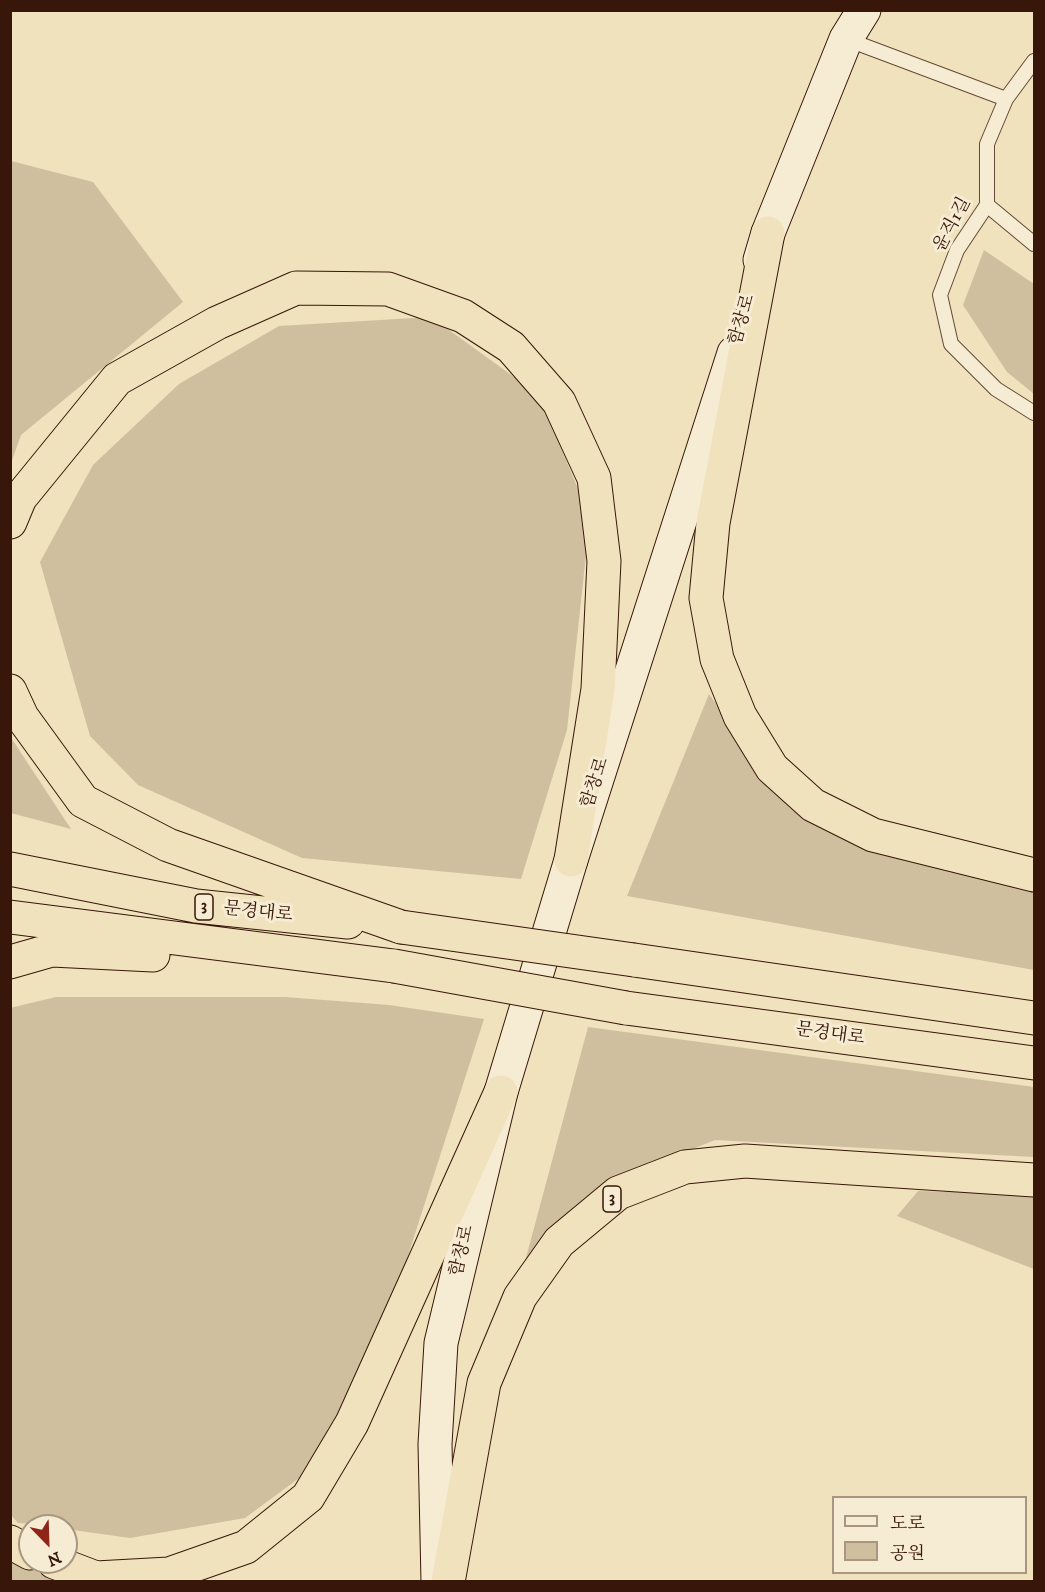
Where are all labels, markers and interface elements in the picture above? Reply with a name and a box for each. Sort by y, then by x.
street label: 윤직1길 [930,194,976,256]
street label: 함창로 [725,292,761,348]
street label: 함창로 [578,755,614,811]
road number: 3 [195,894,213,920]
street label: 문경대로 [222,899,294,927]
street label: 문경대로 [794,1019,866,1051]
road number: 3 [603,1186,621,1212]
street label: 함창로 [447,1223,479,1279]
legend [832,1496,1027,1574]
text: 도로 [890,1513,925,1535]
north arrow [18,1514,78,1574]
text: 공원 [890,1543,925,1565]
text: N [44,1547,64,1570]

